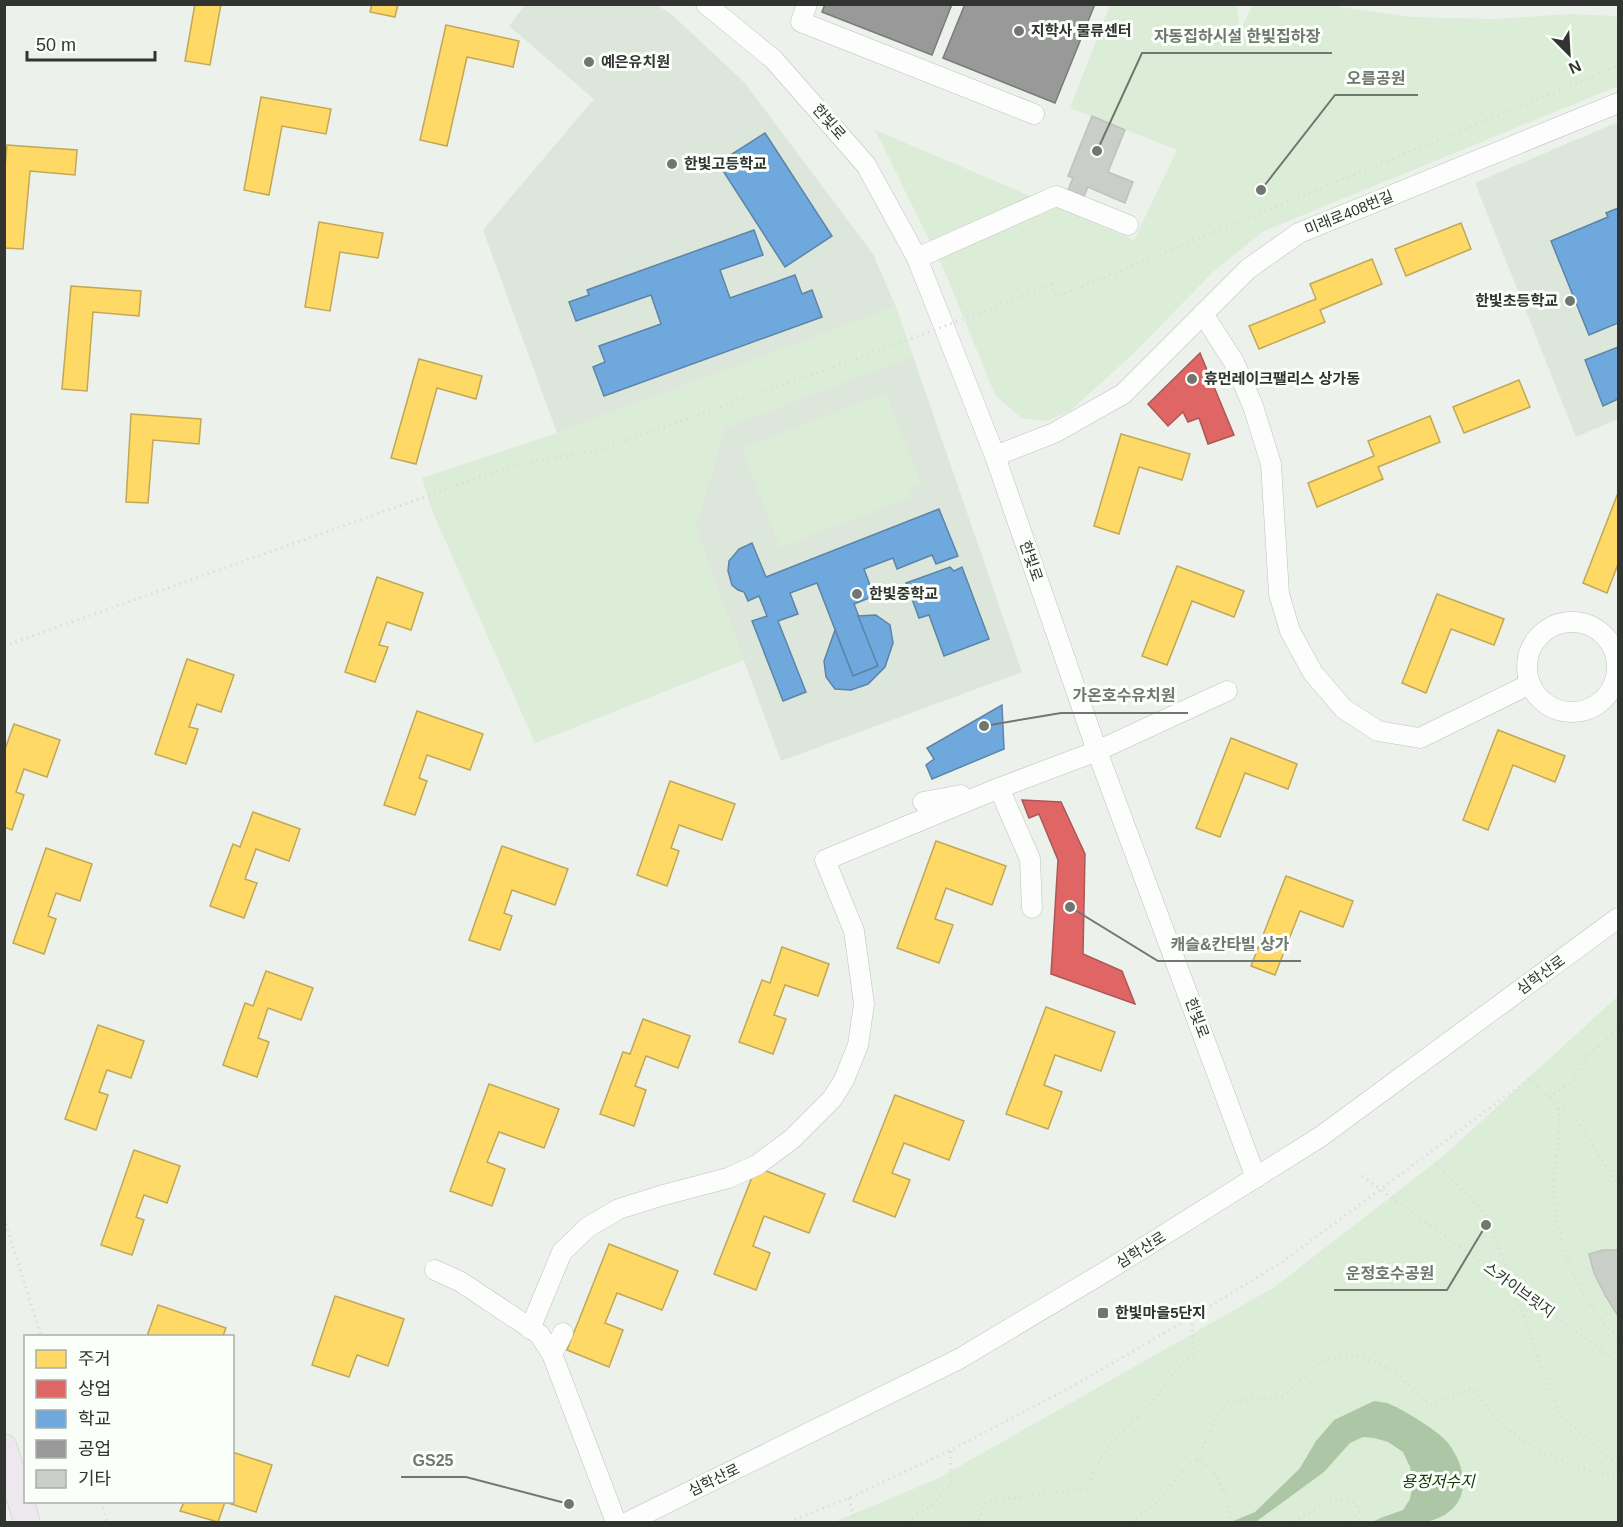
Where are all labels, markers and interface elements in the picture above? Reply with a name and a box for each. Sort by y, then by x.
callout: 자동집하시설 한빛집하장 [1142,19,1332,53]
place label: 지학사 물류센터 [1031,22,1132,39]
scale bar [27,24,154,62]
marker: 지학사 물류센터 [1012,24,1026,38]
north arrow [1539,24,1599,84]
text: 자동집하시설 한빛집하장 [1154,27,1320,45]
text: 50 m [36,35,76,55]
place label: 예은유치원 [601,53,670,70]
marker: 예은유치원 [582,55,596,69]
text: N [1566,57,1584,77]
callout: 오름공원 [1335,61,1418,95]
text: 오름공원 [1347,70,1405,87]
street label: 한빛로 [809,100,849,143]
place label: 한빛고등학교 [684,155,767,172]
marker: 한빛고등학교 [665,157,679,171]
street label: 미래로408번길 [1302,187,1396,238]
place label: 한빛초등학교 [1475,292,1558,309]
marker: 한빛초등학교 [1563,294,1577,308]
place label: 휴먼레이크팰리스 상가동 [1204,370,1360,387]
marker: 휴먼레이크팰리스 상가동 [1185,372,1199,386]
street label: 한빛로 [1017,538,1046,583]
place label: 한빛중학교 [869,585,938,602]
marker: 한빛중학교 [850,587,864,601]
callout: 가온호수유치원 [1061,679,1188,713]
text: 가온호수유치원 [1072,687,1176,704]
callout: 캐슬&칸타빌 상가 [1158,927,1301,961]
text: 캐슬&칸타빌 상가 [1170,936,1290,953]
street label: 심학산로 [1513,951,1568,998]
street label: 한빛로 [1182,995,1213,1040]
street label: 심학산로 [1113,1228,1169,1271]
callout: 운정호수공원 [1334,1256,1447,1290]
street label: 스카이브릿지 [1481,1258,1558,1321]
text: 운정호수공원 [1346,1265,1434,1282]
place label: 한빛마을5단지 [1115,1304,1206,1321]
marker: 한빛마을5단지 [1096,1306,1110,1320]
legend [24,1335,234,1503]
text: 주거 [78,1349,111,1369]
text: 상업 [78,1379,111,1399]
text: 학교 [78,1409,111,1429]
text: 공업 [78,1439,111,1459]
callout: GS25 [401,1443,466,1477]
text: GS25 [413,1452,454,1469]
street label: 심학산로 [685,1460,742,1499]
text: 기타 [78,1469,112,1489]
water label: 용정저수지 [1401,1473,1476,1490]

